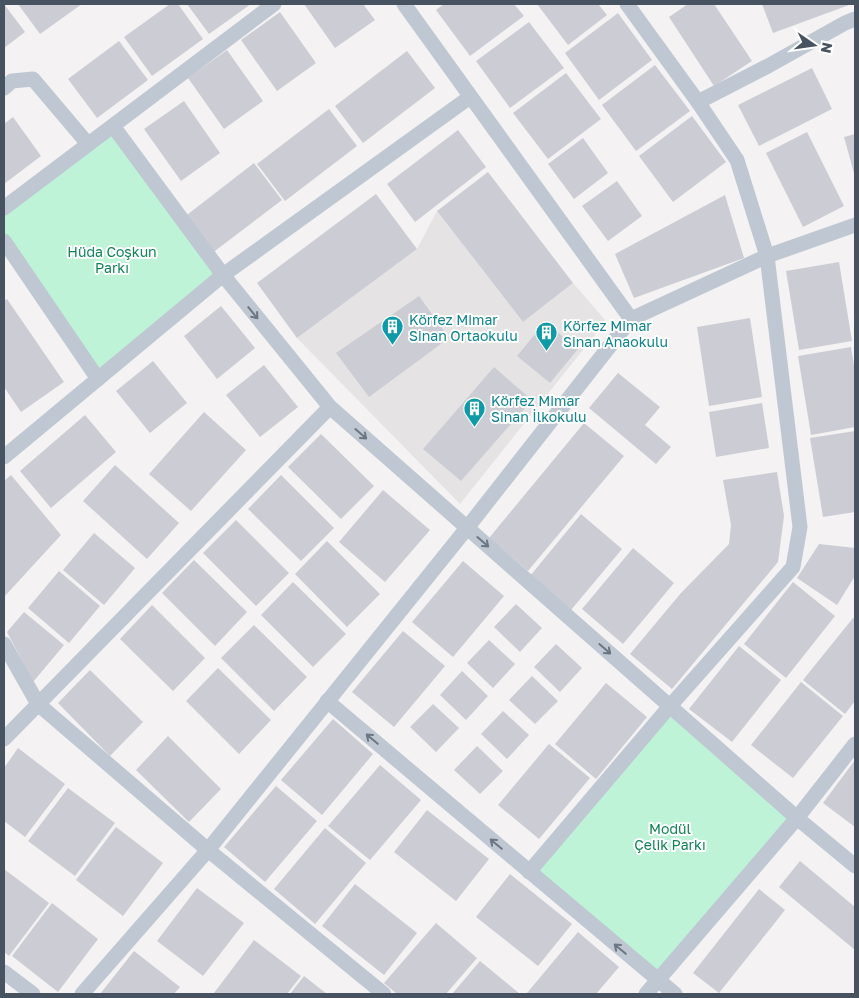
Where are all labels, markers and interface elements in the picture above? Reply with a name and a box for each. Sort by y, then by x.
north arrow [789,20,839,70]
text: N [818,41,837,55]
park label: Hüda Coşkun Parkı [67,243,157,276]
one-way arrow [248,306,259,319]
place label: Körfez Mimar Sinan Ortaokulu [409,311,518,344]
building icon: Körfez Mimar Sinan Ortaokulu [381,315,405,346]
place label: Körfez Mimar Sinan Anaokulu [563,317,668,350]
building icon: Körfez Mimar Sinan Anaokulu [535,321,559,352]
place label: Körfez Mimar Sinan İlkokulu [491,392,587,425]
building icon: Körfez Mimar Sinan İlkokulu [463,396,487,427]
one-way arrow [354,428,367,440]
one-way arrow [476,536,489,547]
one-way arrow [598,643,611,655]
one-way arrow [366,734,379,745]
park label: Modül Çelik Parkı [634,820,706,853]
one-way arrow [490,839,503,850]
one-way arrow [614,944,627,955]

